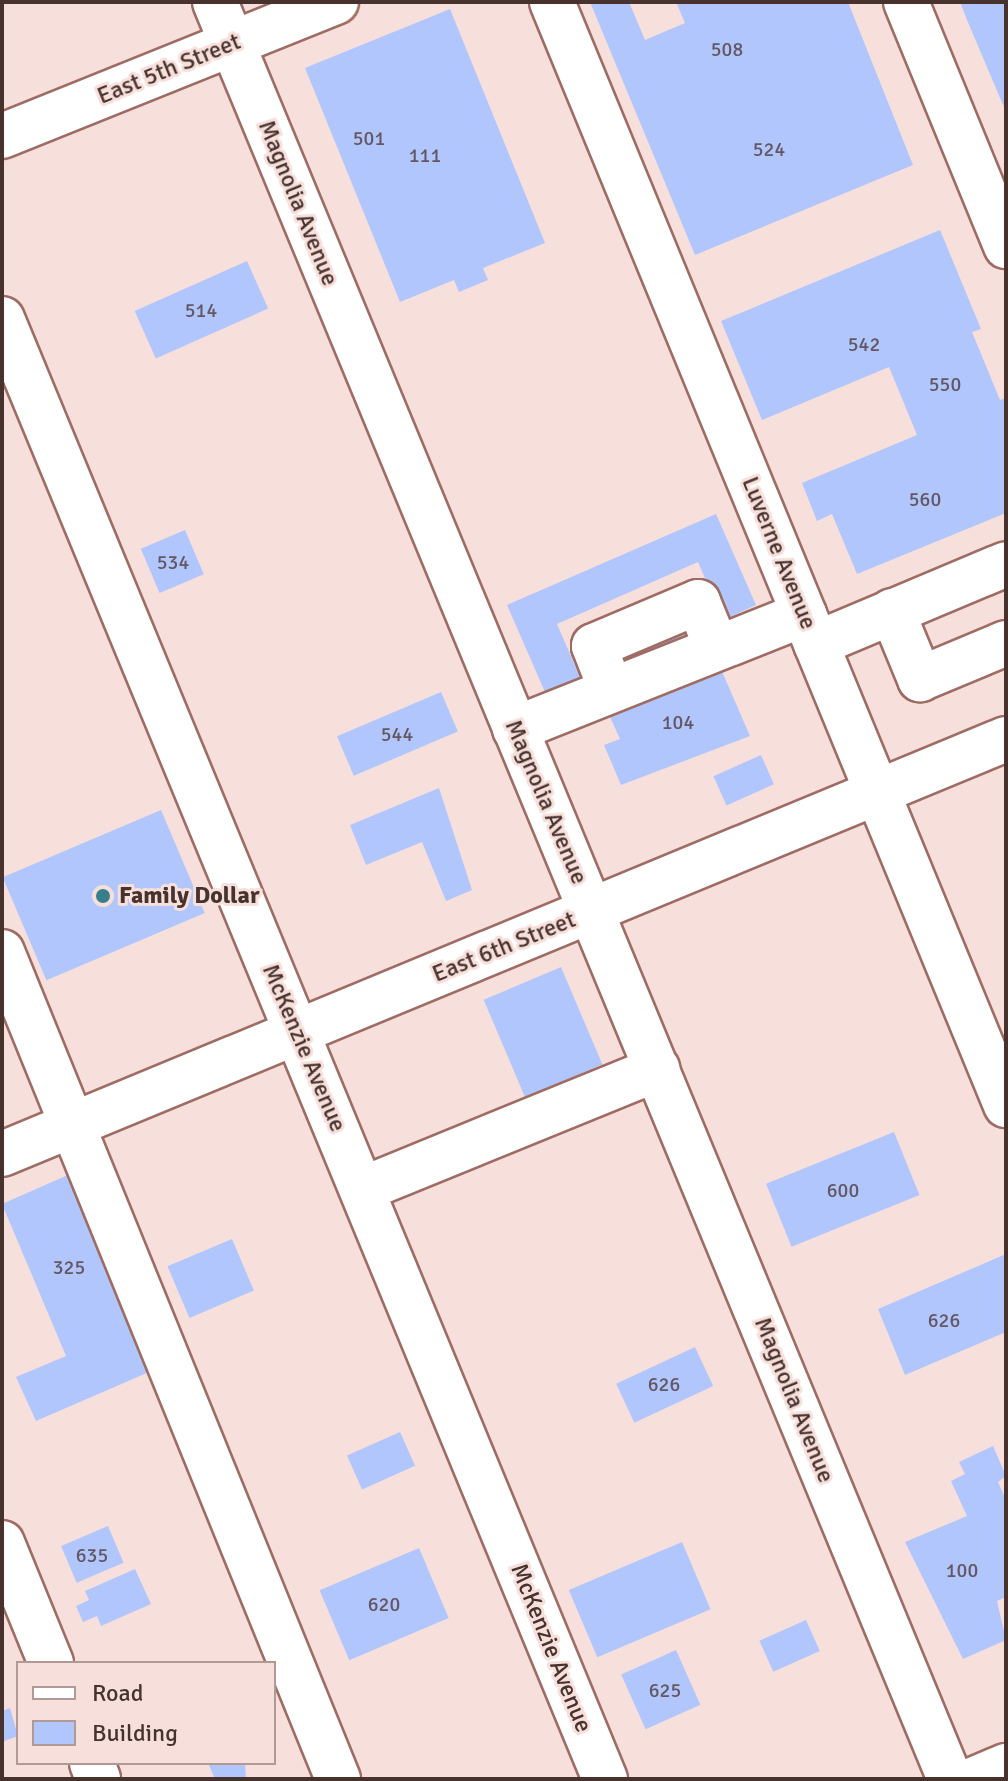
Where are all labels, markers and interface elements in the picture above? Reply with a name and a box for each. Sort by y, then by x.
street label: East 5th Street [93,27,245,111]
house number: 508 [711,37,743,61]
street label: Magnolia Avenue [252,116,344,290]
house number: 501 [353,126,385,150]
house number: 524 [753,137,785,161]
house number: 111 [409,143,441,167]
house number: 514 [185,298,217,322]
house number: 542 [848,332,880,356]
house number: 550 [929,372,961,396]
street label: Luverne Avenue [735,473,823,633]
house number: 560 [909,487,941,511]
house number: 534 [157,550,189,574]
house number: 104 [662,710,694,734]
street label: Magnolia Avenue [498,716,594,888]
house number: 544 [381,722,413,746]
place label: Family Dollar [119,882,259,910]
marker: Family Dollar [94,887,112,905]
street label: East 6th Street [428,905,580,989]
street label: McKenzie Avenue [256,960,352,1136]
house number: 600 [827,1178,859,1202]
house number: 325 [53,1255,85,1279]
house number: 626 [928,1308,960,1332]
street label: Magnolia Avenue [748,1313,840,1487]
house number: 626 [648,1372,680,1396]
house number: 635 [76,1543,108,1567]
house number: 100 [946,1558,978,1582]
street label: McKenzie Avenue [504,1559,598,1737]
house number: 620 [368,1592,400,1616]
legend [16,1661,276,1765]
text: Road [92,1678,143,1708]
house number: 625 [649,1678,681,1702]
text: Building [92,1718,178,1748]

